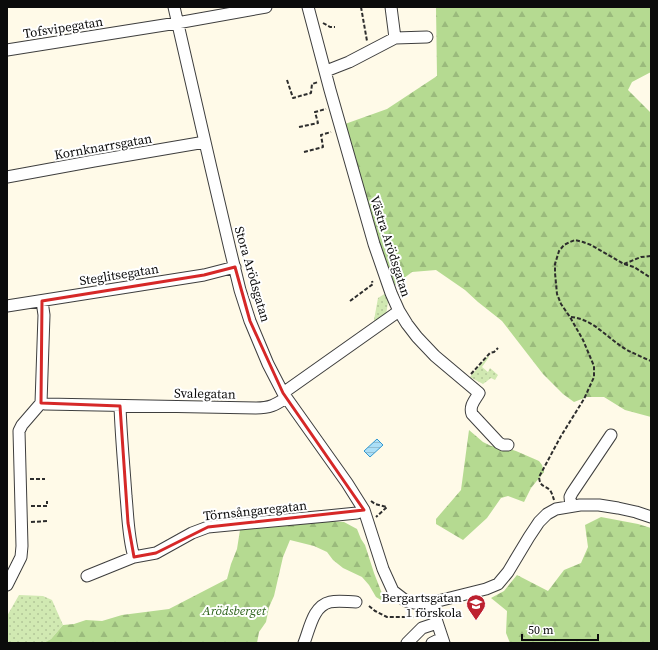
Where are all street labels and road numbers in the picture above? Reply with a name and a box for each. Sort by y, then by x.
street label: Tofsvipegatan [22,13,104,42]
street label: Kornknarrsgatan [53,130,153,163]
street label: Västra Arödsgatan [366,193,415,299]
street label: Stora Arödsgatan [231,224,274,324]
street label: Steglitsegatan [78,260,160,289]
street label: Svalegatan [174,384,236,403]
street label: Törnsångaregatan [202,497,308,524]

